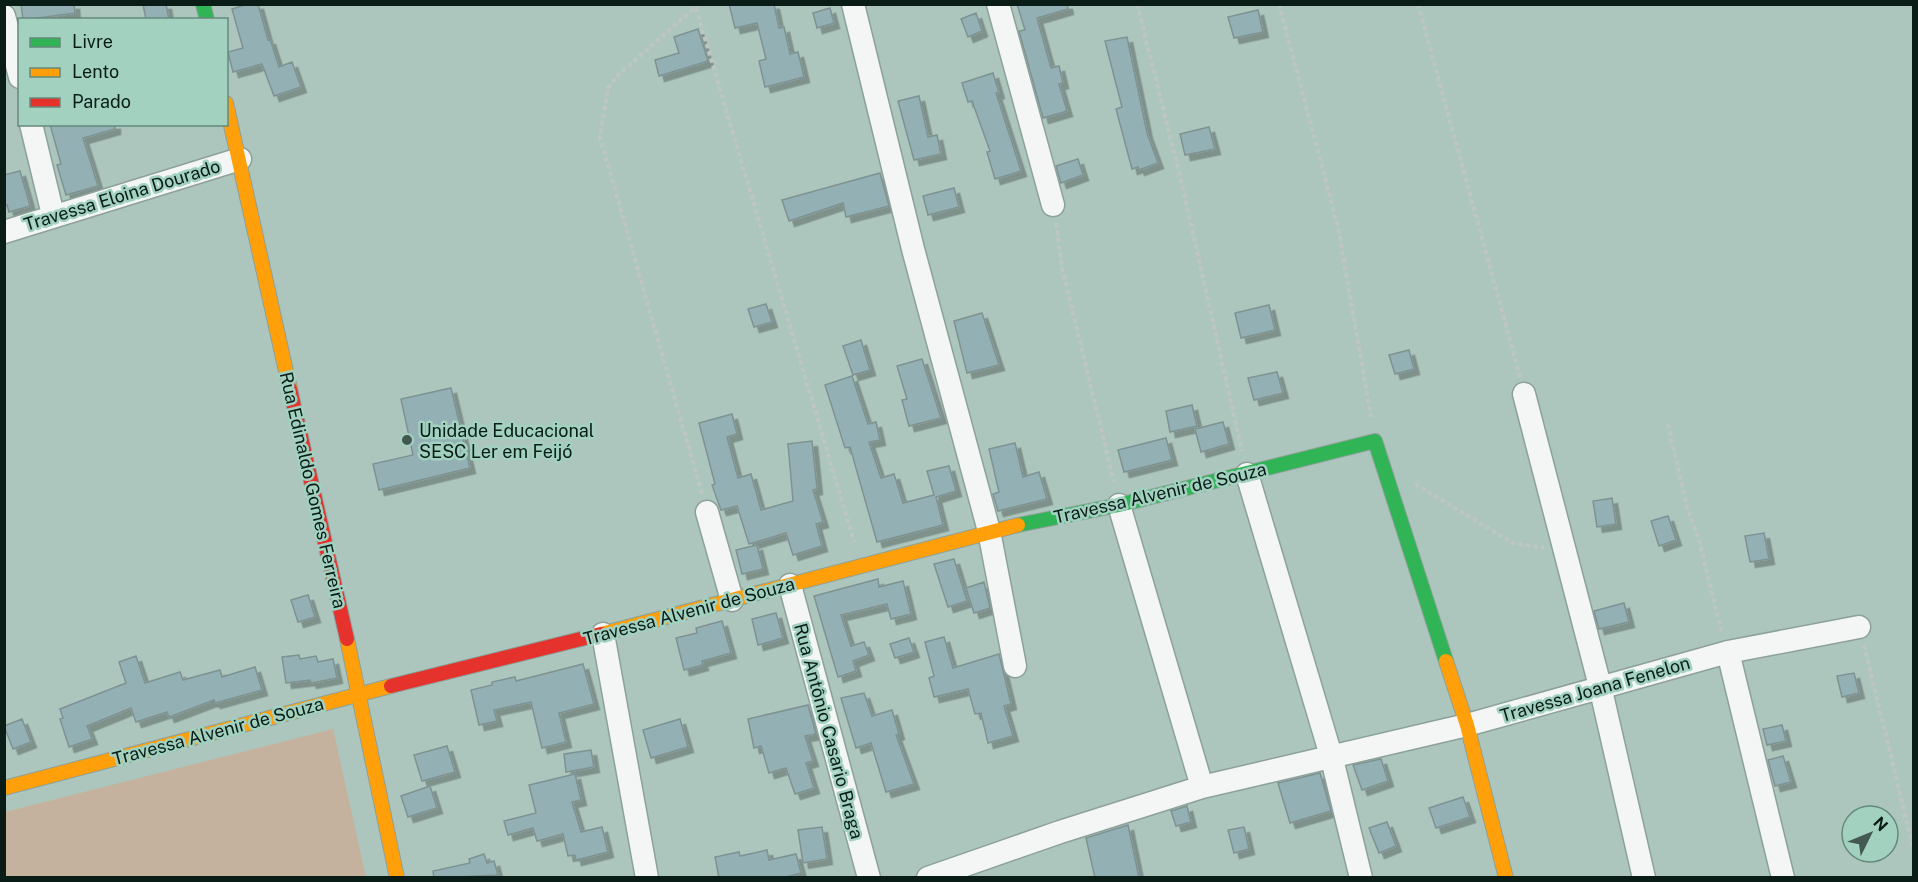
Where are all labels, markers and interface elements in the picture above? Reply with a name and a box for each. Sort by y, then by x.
legend [18,18,228,126]
text: Livre [72,31,113,52]
text: Lento [72,61,119,82]
text: Parado [72,91,131,112]
street label: Travessa Eloina Dourado [21,155,223,235]
street label: Rua Edinaldo Gomes Ferreira [276,370,350,610]
place label: Unidade Educacional SESC Ler em Feijó [419,420,594,462]
marker: Unidade Educacional SESC Ler em Feijó [400,433,414,447]
street label: Travessa Alvenir de Souza [1052,458,1268,528]
street label: Travessa Alvenir de Souza [581,573,797,649]
street label: Rua Antônio Casario Braga [790,621,868,841]
street label: Travessa Joana Fenelon [1498,652,1692,726]
street label: Travessa Alvenir de Souza [110,693,326,769]
north arrow [1840,804,1900,864]
text: N [1869,813,1892,835]

